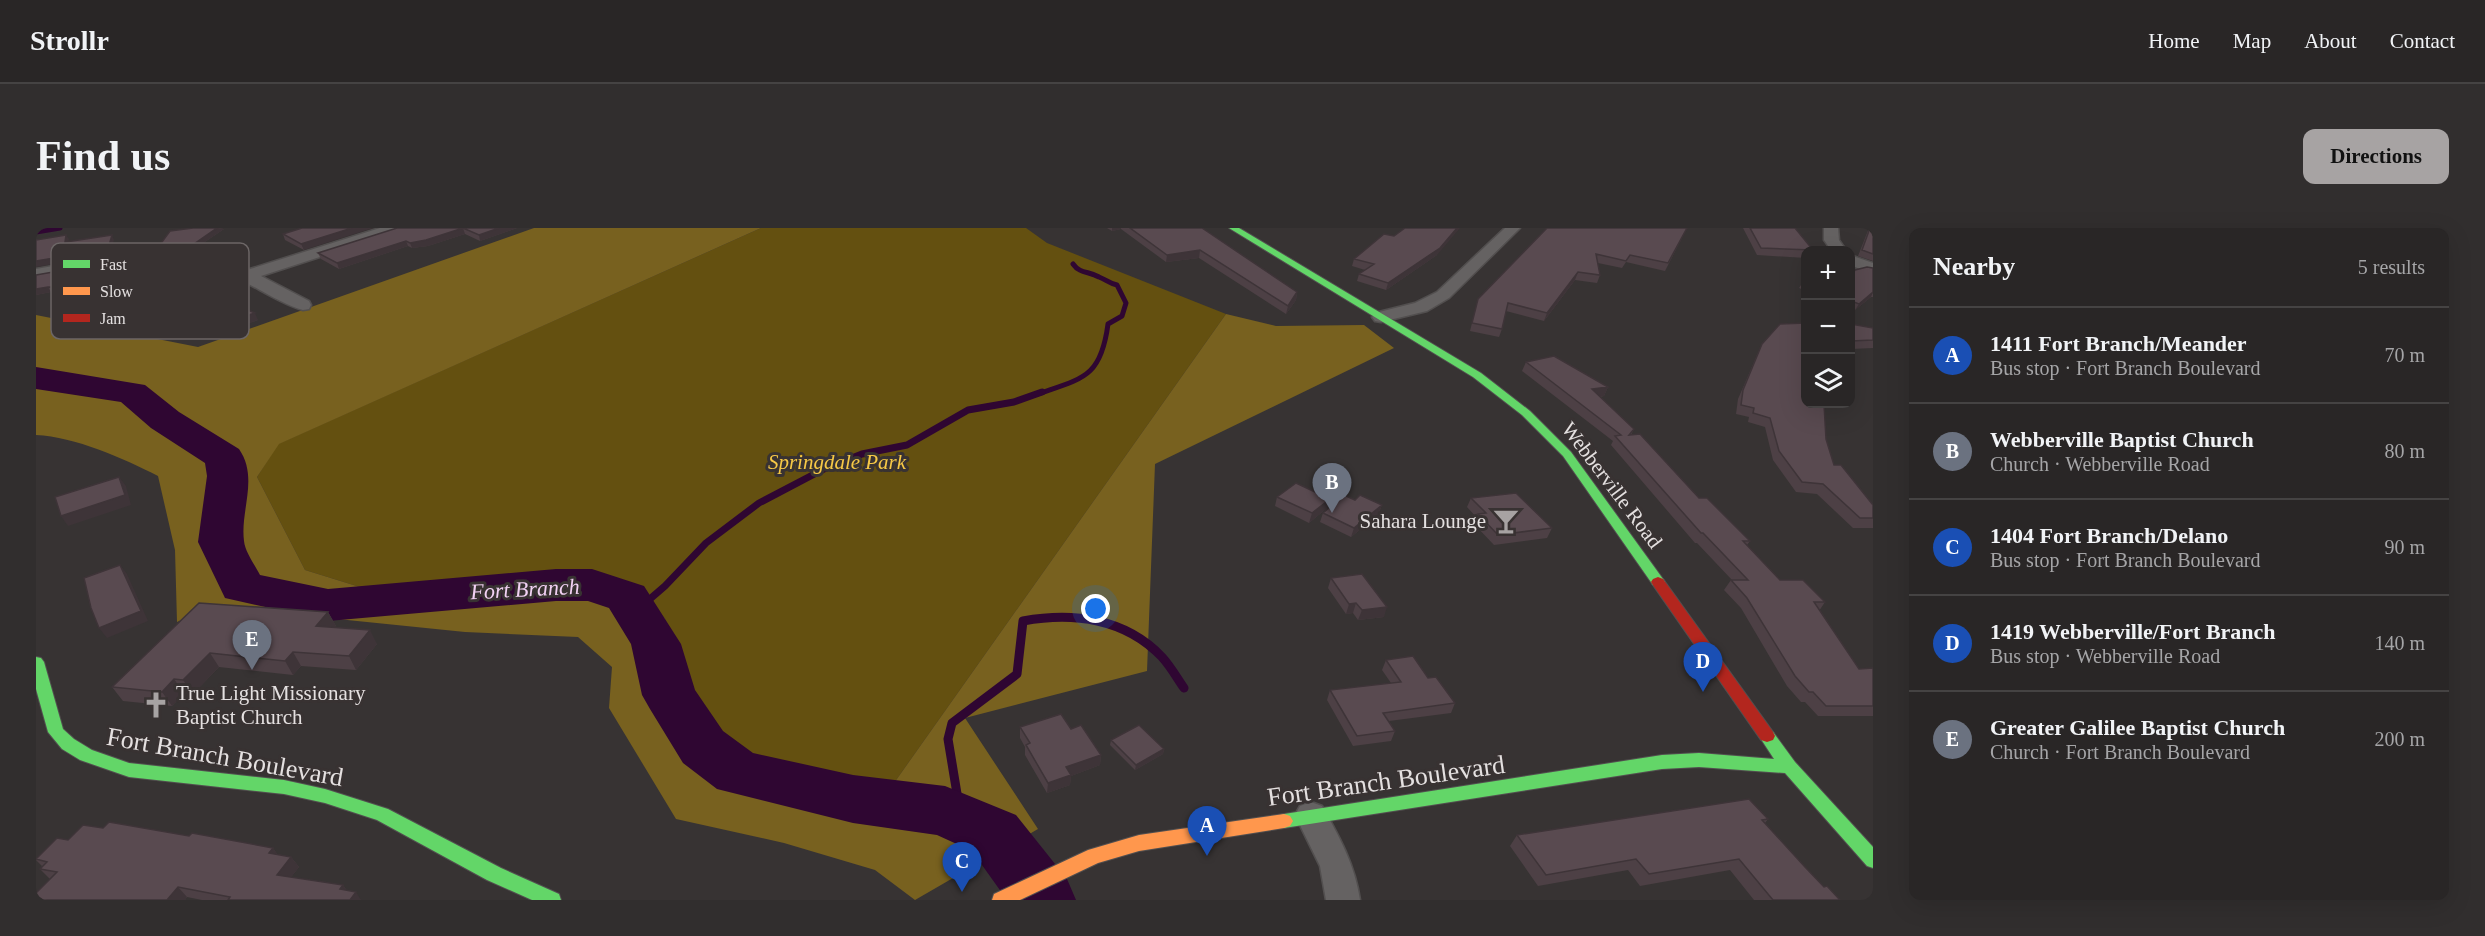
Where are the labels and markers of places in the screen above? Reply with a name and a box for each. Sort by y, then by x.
pin: B [1312,464,1352,513]
bar icon: Sahara Lounge [1491,506,1521,536]
place label: Sahara Lounge [1359,509,1486,533]
pin: E [232,620,272,670]
pin: D [1684,642,1722,692]
place label: True Light Missionary Baptist Church [176,681,366,729]
church icon: True Light Missionary Baptist Church [141,690,171,720]
pin: A [1188,806,1226,856]
pin: C [942,842,982,892]

